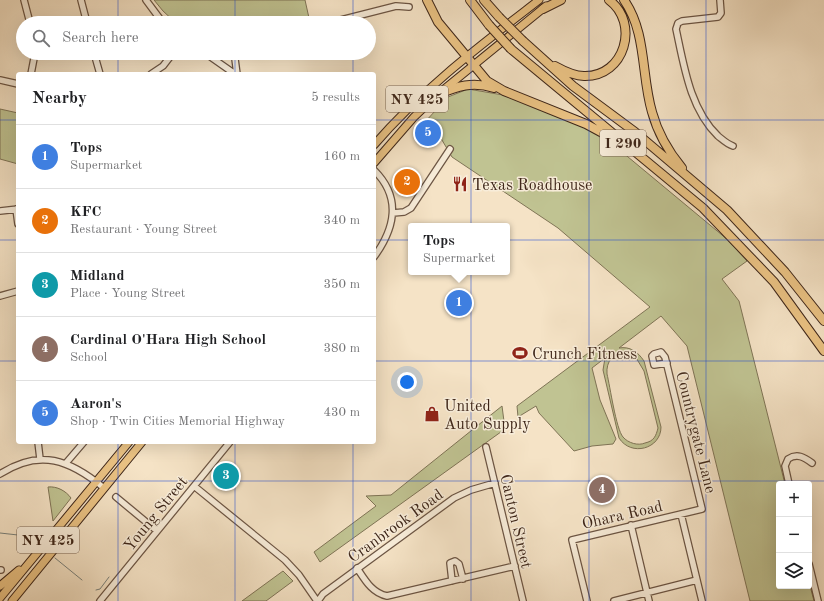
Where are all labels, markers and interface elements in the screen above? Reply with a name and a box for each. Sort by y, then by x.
search box [16,16,376,60]
icon: search [30,27,52,49]
text: Search here [62,31,139,46]
road number: NY 425 [386,86,448,112]
text: Nearby [32,90,87,107]
text: 5 results [311,91,360,104]
pin: 5 [415,118,441,148]
road number: I 290 [600,130,646,156]
text: Tops [70,141,102,156]
text: 1 [41,150,49,163]
text: 160 m [323,150,360,163]
text: Supermarket [70,159,142,172]
pin: 2 [394,167,420,197]
restaurant icon: Texas Roadhouse [451,175,469,193]
place label: Texas Roadhouse [472,178,592,194]
text: KFC [70,205,102,220]
text: 2 [41,214,49,227]
text: 340 m [323,214,360,227]
text: Restaurant · Young Street [70,223,217,236]
popup [408,223,510,275]
text: Tops [423,234,455,249]
text: Supermarket [423,252,495,265]
text: Midland [70,269,125,284]
text: 3 [41,278,49,291]
text: 350 m [323,278,360,291]
text: Place · Young Street [70,287,185,300]
pin: 1 [446,288,472,318]
text: Cardinal O'Hara High School [70,333,266,348]
text: 4 [41,342,49,355]
text: 380 m [323,342,360,355]
sports icon: Crunch Fitness [511,344,529,362]
place label: Crunch Fitness [532,347,637,363]
text: School [70,351,107,364]
street label: Countrygate Lane [672,370,718,495]
your location [397,372,417,392]
text: Aaron's [70,397,121,412]
place label: United Auto Supply [444,399,531,433]
shop icon: United Auto Supply [423,405,441,423]
text: 5 [41,406,49,419]
text: 430 m [323,406,360,419]
text: Shop · Twin Cities Memorial Highway [70,415,285,428]
pin: 3 [213,461,239,491]
street label: Canton Street [496,473,534,571]
street label: Young Street [122,474,192,555]
pin: 4 [589,475,615,505]
map controls [776,481,812,589]
button: + [776,481,812,517]
street label: Cranbrook Road [346,487,447,566]
street label: Ohara Road [581,499,664,533]
button: − [776,517,812,553]
road number: NY 425 [17,527,79,553]
button: layers [776,553,812,589]

